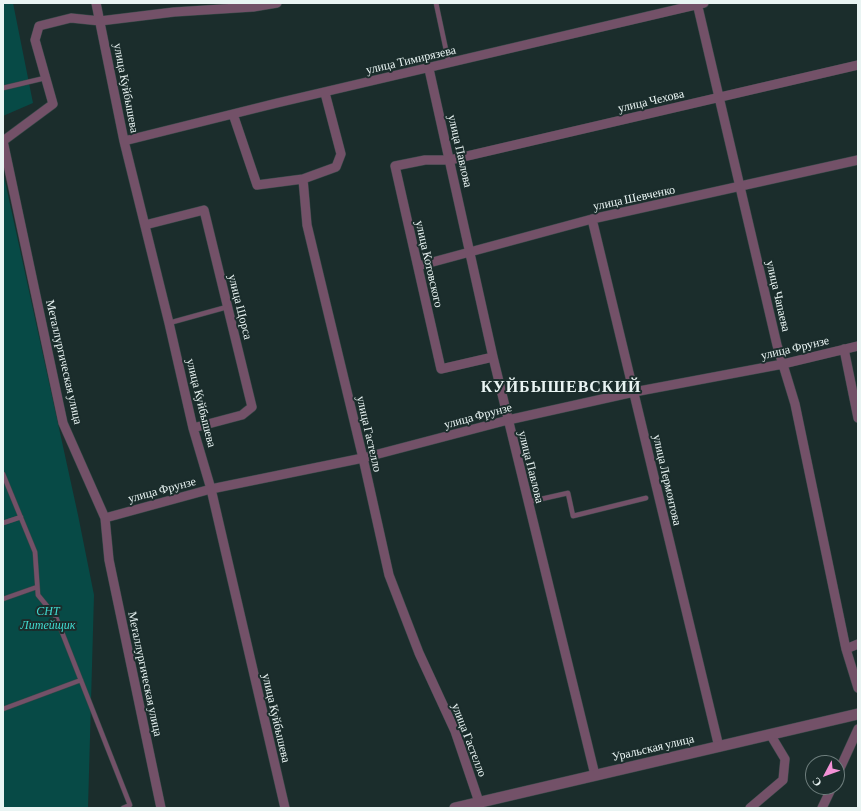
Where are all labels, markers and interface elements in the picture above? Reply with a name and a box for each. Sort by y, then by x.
street label: улица Куйбышева [110,42,142,134]
street label: улица Тимирязева [365,43,457,77]
street label: улица Чехова [617,86,685,116]
street label: улица Павлова [445,113,475,189]
street label: улица Шевченко [592,182,676,214]
street label: улица Котовского [412,219,446,309]
street label: улица Чапаева [763,259,793,333]
street label: улица Щорса [225,273,255,341]
street label: Металлургическая улица [43,298,85,426]
street label: улица Фрунзе [759,333,831,363]
street label: улица Куйбышева [183,357,219,449]
district label: КУЙБЫШЕВСКИЙ [481,377,641,397]
street label: улица Гастелло [353,395,385,473]
street label: улица Фрунзе [442,400,514,432]
street label: улица Павлова [515,429,547,505]
street label: улица Лермонтова [650,433,684,527]
street label: улица Фрунзе [126,474,198,506]
park label: СНТ Литейщик [21,604,75,632]
street label: Металлургическая улица [125,610,165,738]
street label: улица Куйбышева [259,672,293,764]
street label: улица Гастелло [448,701,490,779]
street label: Уральская улица [610,732,696,764]
north arrow [805,755,845,795]
text: С [810,775,824,789]

